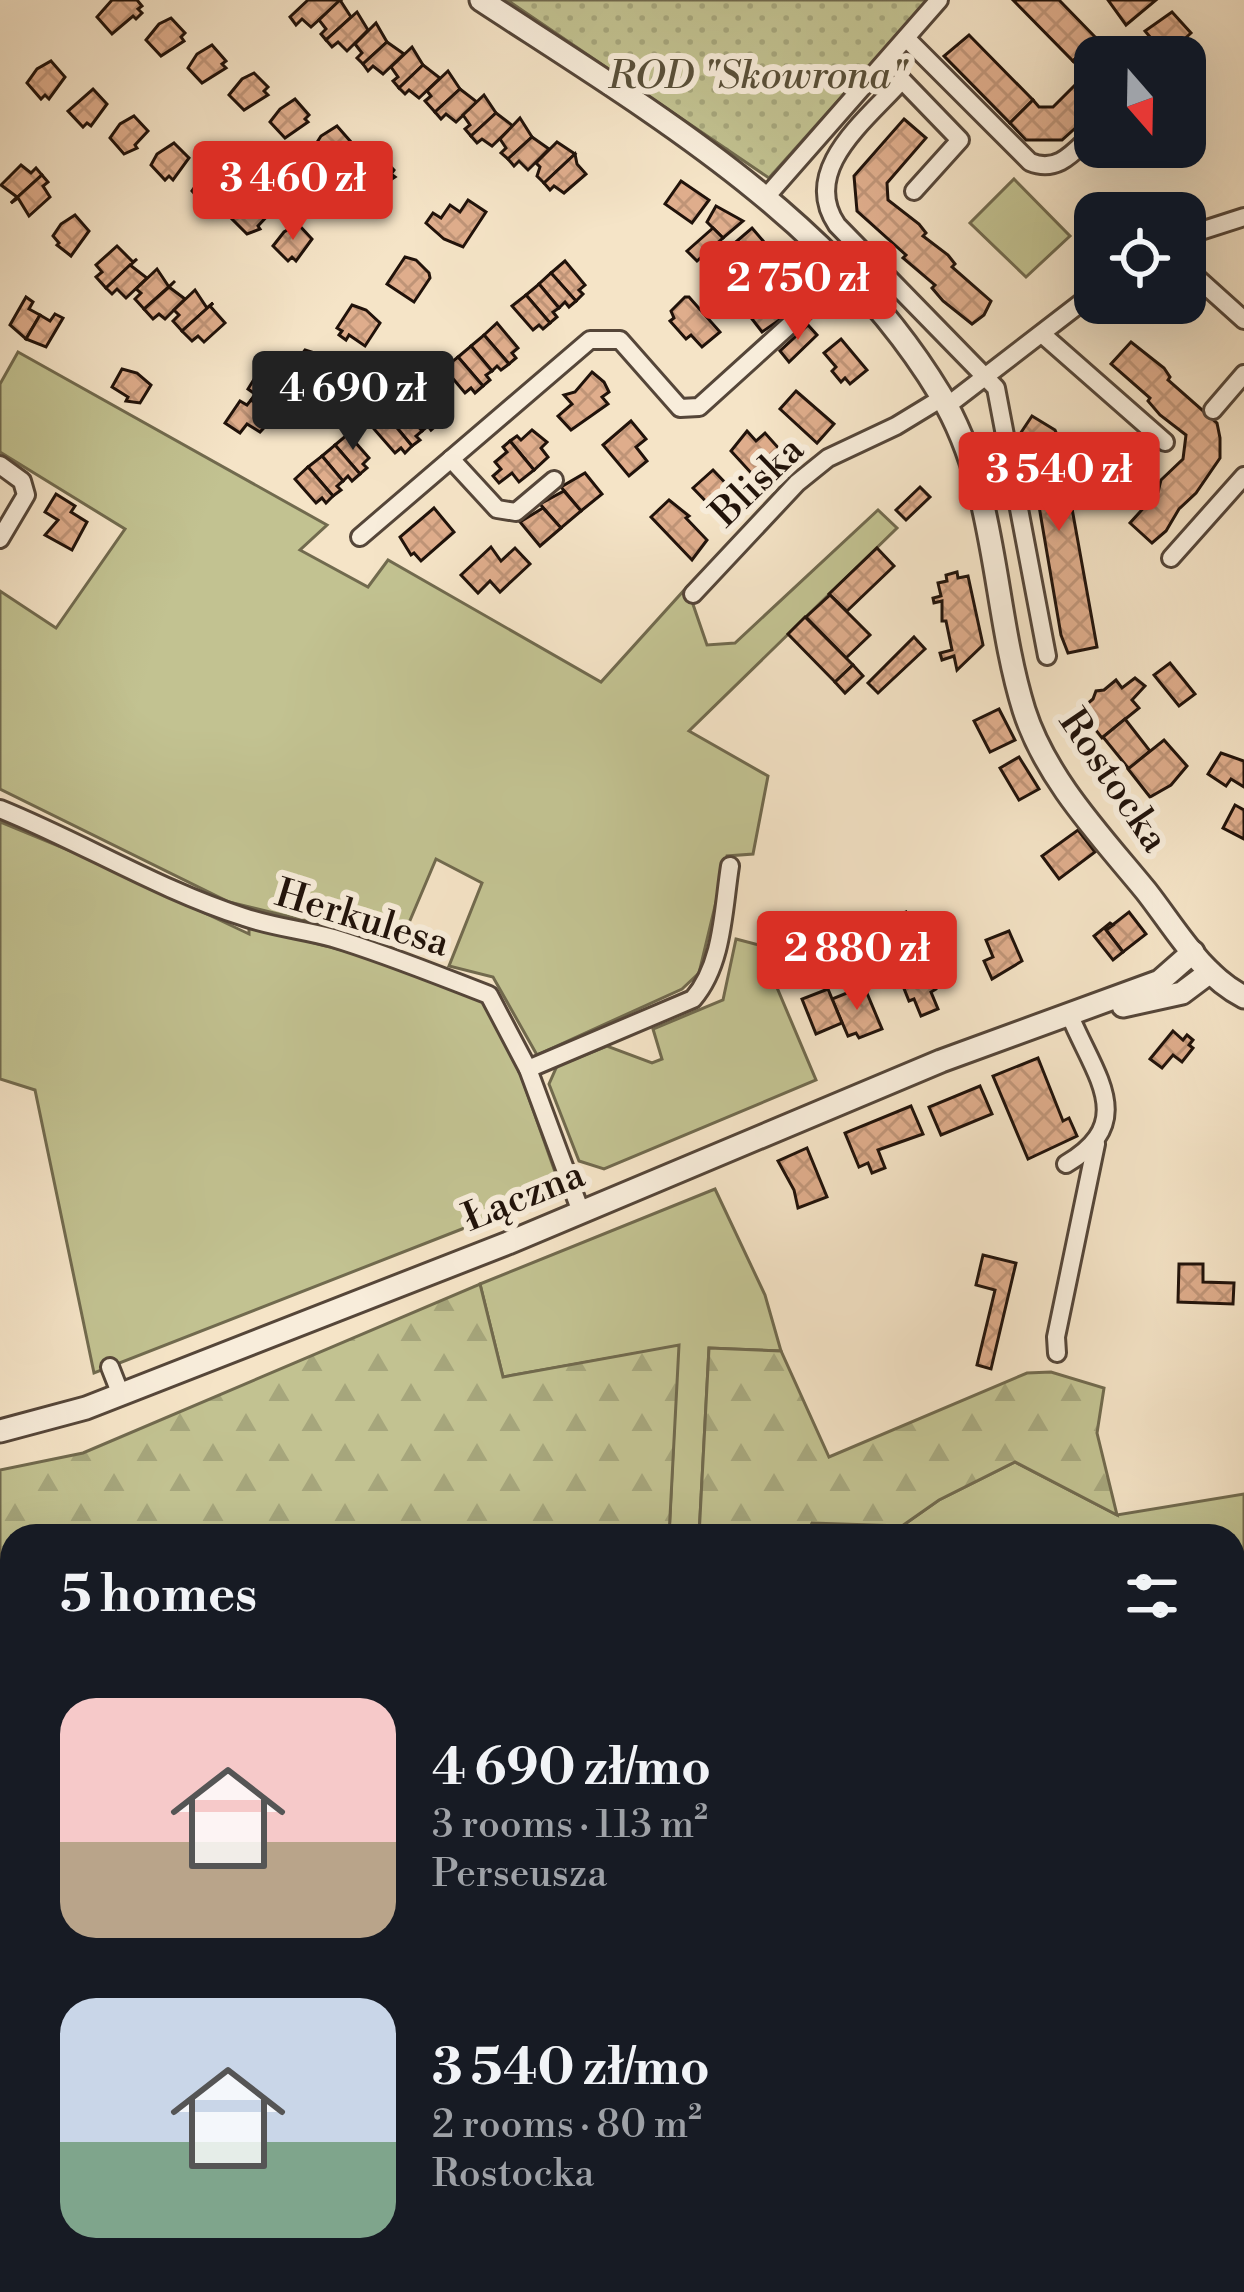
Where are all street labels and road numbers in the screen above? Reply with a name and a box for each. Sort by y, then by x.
street label: Bliska [701,426,815,539]
street label: Rostocka [1047,700,1179,862]
street label: Herkulesa [269,869,455,969]
street label: Łączna [456,1150,592,1243]

